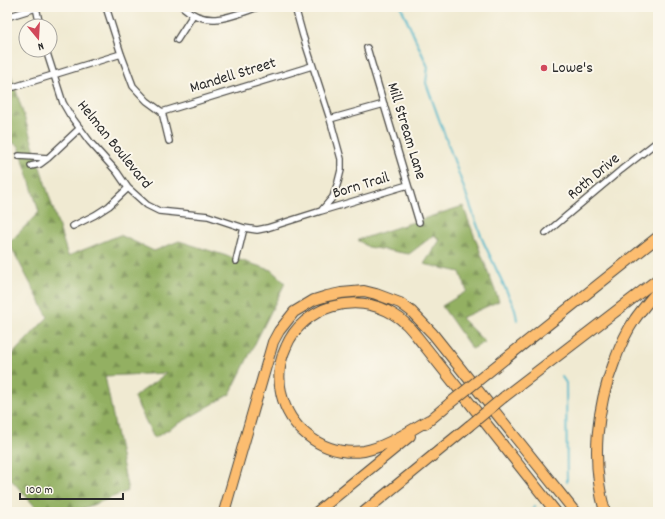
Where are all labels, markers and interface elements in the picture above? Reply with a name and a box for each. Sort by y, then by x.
north arrow [18,18,58,58]
text: N [35,37,46,54]
street label: Mandell Street [187,52,279,100]
place label: Lowe's [552,57,593,80]
marker: Lowe's [539,63,549,73]
street label: Mill Stream Lane [380,80,432,182]
street label: Helman Boulevard [71,96,157,194]
street label: Roth Drive [563,148,625,206]
street label: Born Trail [330,166,392,206]
scale bar [20,475,123,501]
text: 100 m [26,482,53,499]

